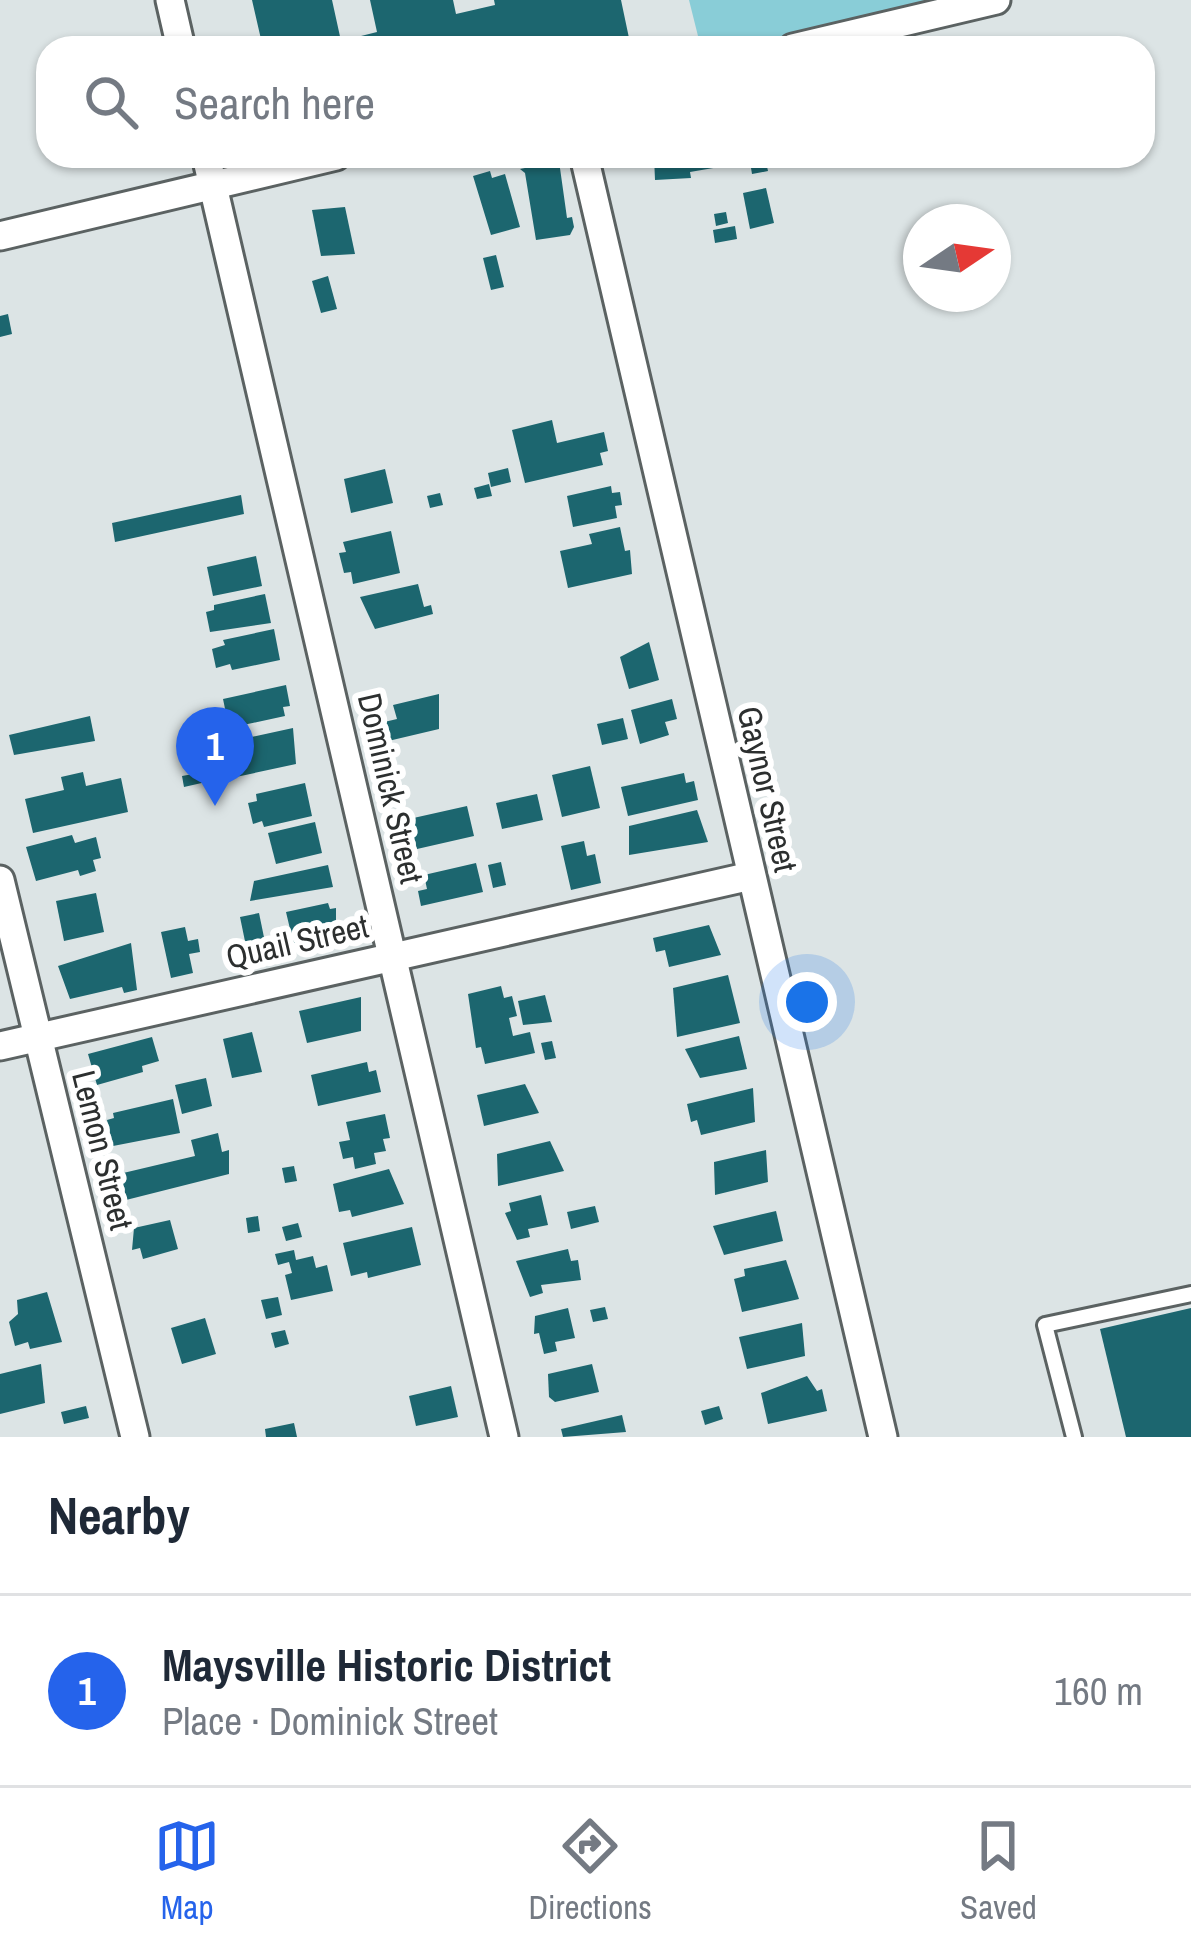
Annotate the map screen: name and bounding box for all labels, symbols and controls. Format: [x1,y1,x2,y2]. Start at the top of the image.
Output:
search box [36,36,1155,168]
icon: search [78,69,144,135]
text: Search here [174,72,375,133]
north arrow [903,204,1011,312]
street label: Dominick Street [348,689,434,887]
street label: Gaynor Street [728,702,808,876]
pin: 1 [176,707,254,806]
street label: Quail Street [222,903,372,979]
your location [777,972,837,1032]
street label: Lemon Street [62,1066,144,1234]
text: Nearby [48,1481,190,1550]
text: Maysville Historic District [162,1634,611,1695]
text: 1 [78,1665,96,1717]
text: 160 m [1054,1665,1143,1717]
text: Place · Dominick Street [162,1695,498,1747]
tab: Map [154,1813,220,1929]
tab: Directions [528,1813,652,1929]
tab: Saved [960,1813,1037,1929]

